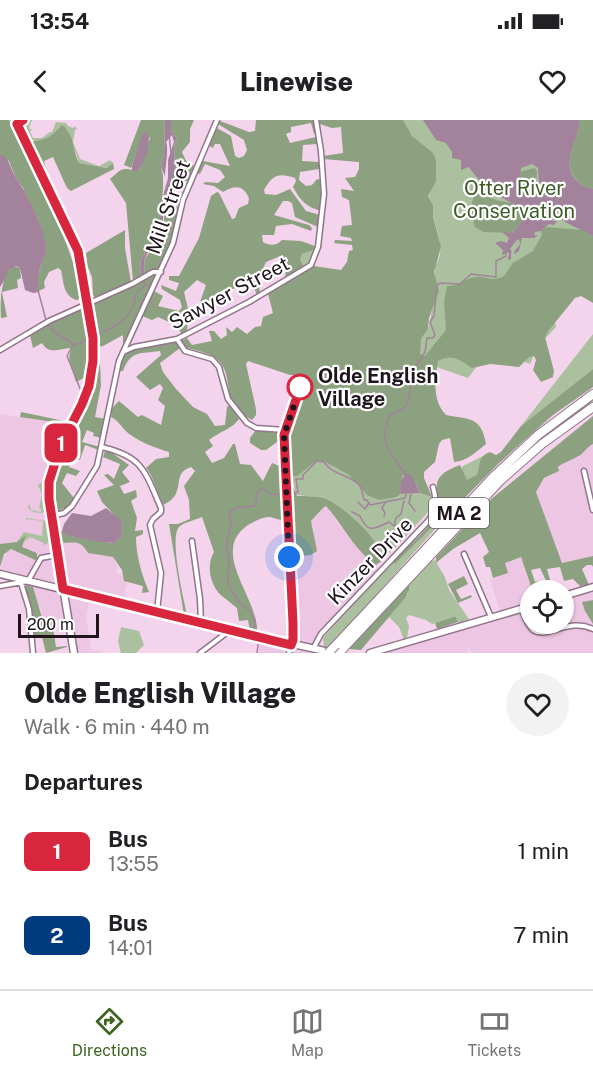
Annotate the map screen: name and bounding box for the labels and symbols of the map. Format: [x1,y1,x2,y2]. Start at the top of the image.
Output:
street label: Mill Street [141,157,195,257]
park label: Otter River Conservation [453,176,575,223]
street label: Sawyer Street [165,251,293,335]
place label: Olde English Village [318,364,438,411]
marker: Olde English Village [287,374,313,400]
line badge: 1 [42,424,80,462]
road number: MA 2 [429,498,489,528]
street label: Kinzer Drive [323,513,417,609]
your location [274,542,304,572]
scale bar [18,611,99,638]

